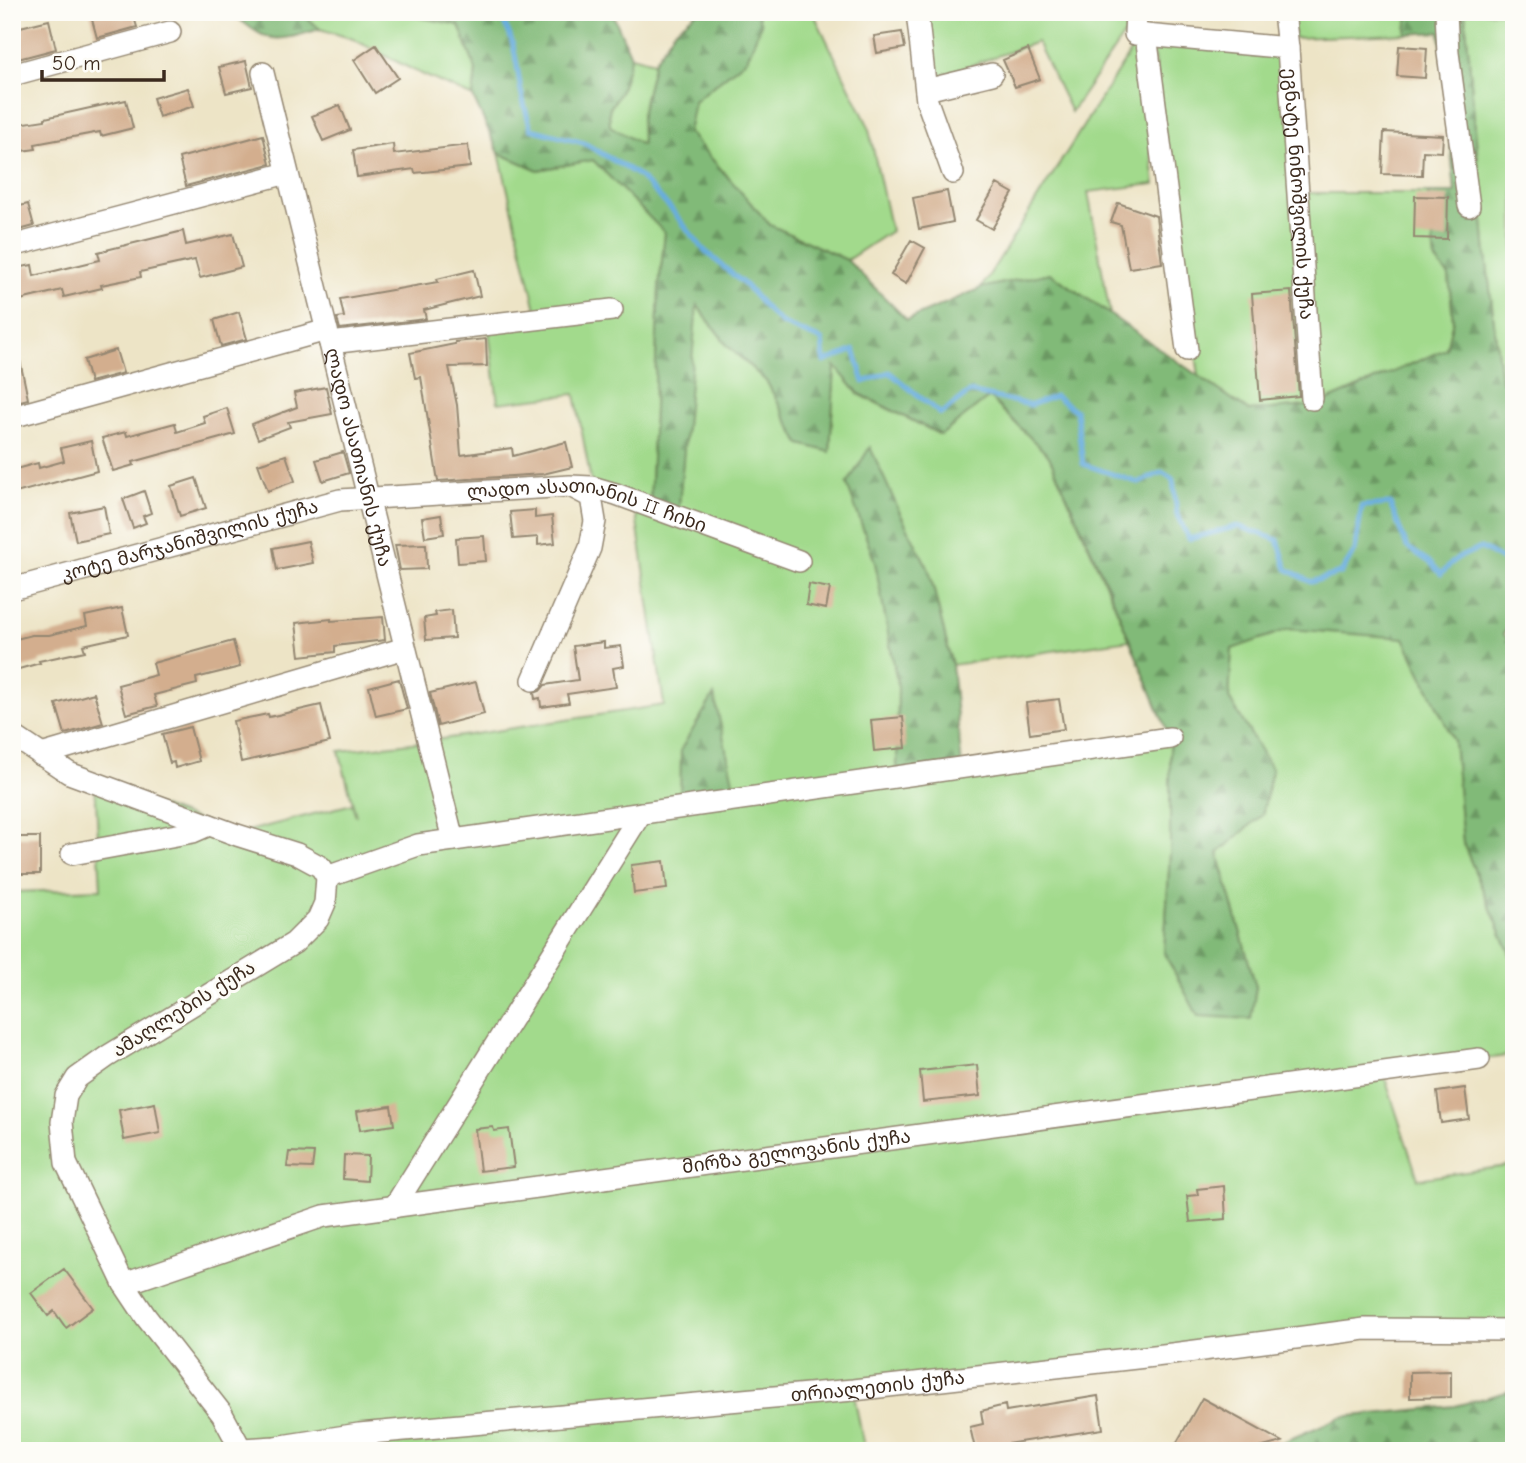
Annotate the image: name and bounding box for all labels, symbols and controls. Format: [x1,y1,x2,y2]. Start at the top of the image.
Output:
scale bar [42,38,164,82]
text: 50 m [52,51,101,75]
street label: ეგნატე ნინოშვილის ქუჩა [1278,67,1318,321]
street label: ლადო ასათიანის ქუჩა [320,346,396,569]
street label: ლადო ასათიანის II ჩიხი [466,475,710,537]
street label: კოტე მარჯანიშვილის ქუჩა [59,495,321,586]
street label: ამაღლების ქუჩა [109,956,260,1063]
street label: მირზა გელოვანის ქუჩა [681,1125,912,1178]
street label: თრიალეთის ქუჩა [790,1366,966,1407]

